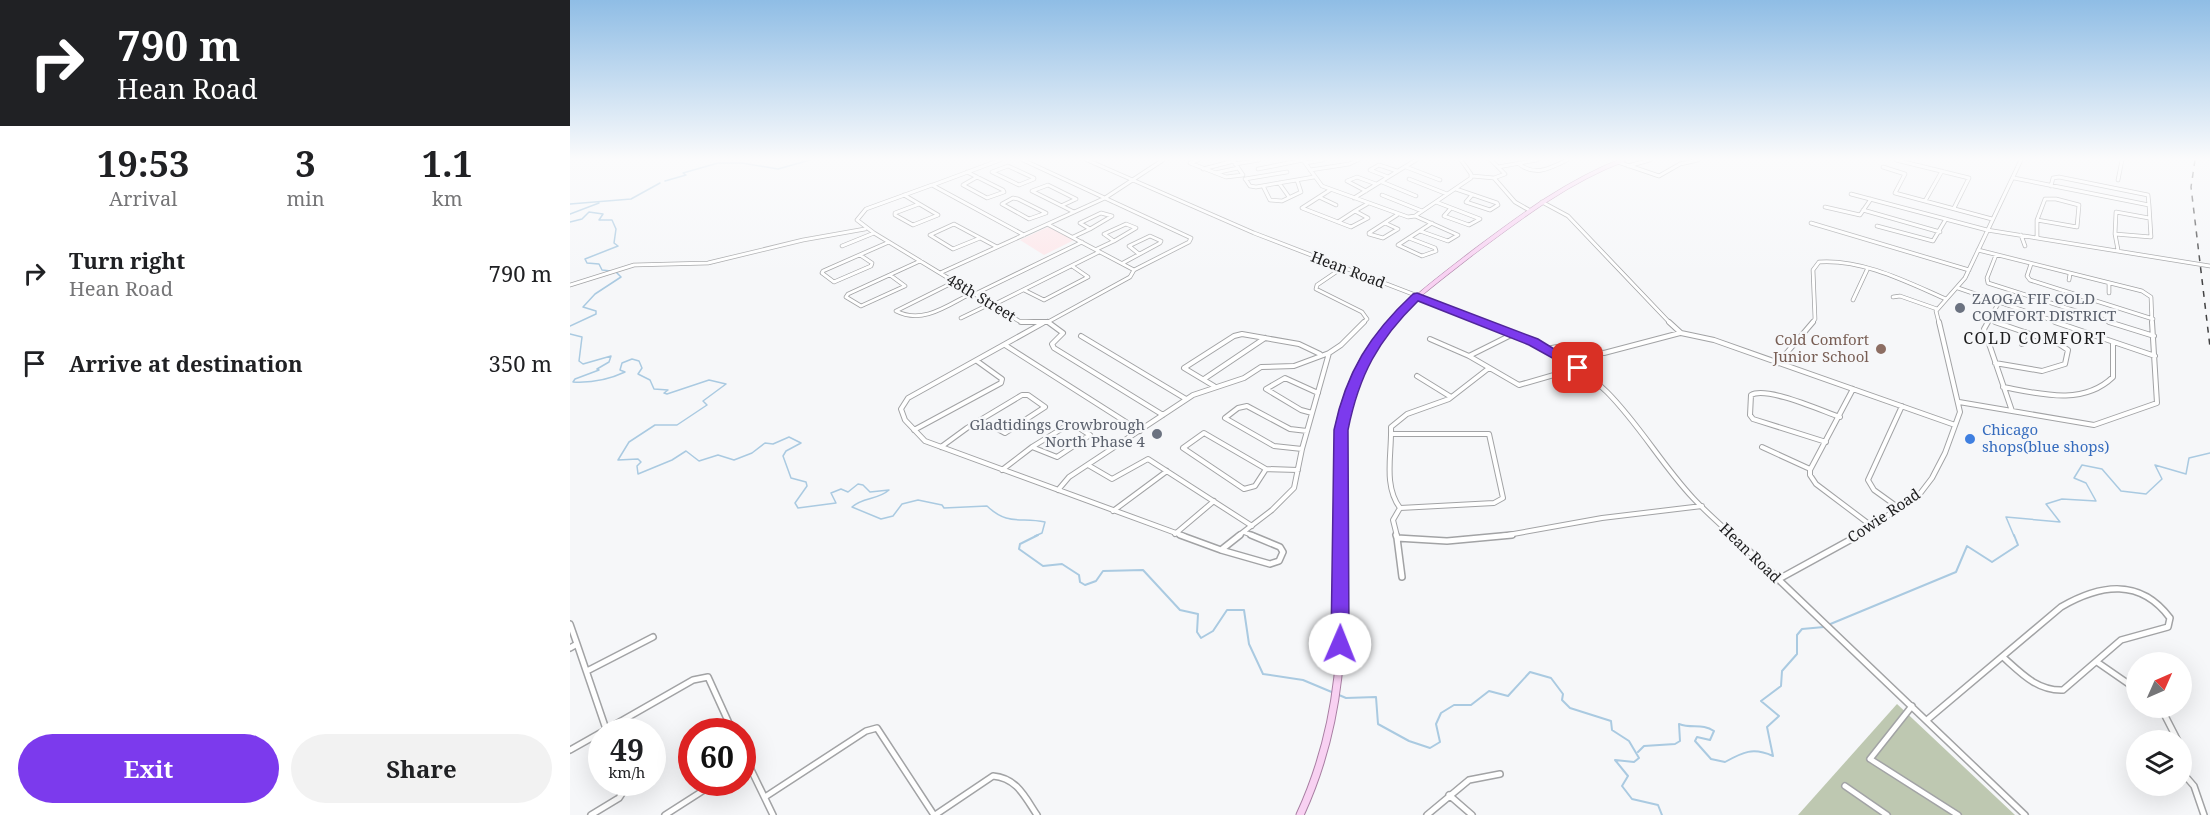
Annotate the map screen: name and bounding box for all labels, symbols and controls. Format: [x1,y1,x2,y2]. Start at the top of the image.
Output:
text: 790 m [117,16,241,73]
icon: right [18,24,96,102]
text: Hean Road [117,70,258,107]
text: 19:53 [97,139,189,188]
text: 3 [295,139,316,188]
text: 1.1 [422,139,473,188]
text: Arrival [109,185,177,212]
text: min [286,185,325,212]
text: km [432,185,463,212]
text: Turn right [69,245,185,275]
street label: Hean Road [1308,246,1388,292]
icon: right [18,257,51,290]
text: 790 m [489,258,552,288]
street label: 48th Street [943,269,1020,326]
text: Hean Road [69,275,173,302]
place label: ZAOGA FIF COLD COMFORT DISTRICT [1972,288,2116,325]
marker: ZAOGA FIF COLD COMFORT DISTRICT [1953,301,1967,315]
district label: COLD COMFORT [1963,327,2107,349]
place label: Cold Comfort Junior School [1772,329,1869,366]
pin [1552,342,1603,393]
marker: Cold Comfort Junior School [1874,342,1888,356]
icon: arrive [18,347,51,380]
text: Arrive at destination [69,348,303,378]
text: 350 m [489,348,552,378]
icon: arrive [1561,351,1594,384]
place label: Gladtidings Crowbrough North Phase 4 [970,414,1146,451]
place label: Chicago shops(blue shops) [1982,419,2110,456]
marker: Gladtidings Crowbrough North Phase 4 [1150,427,1164,441]
marker: Chicago shops(blue shops) [1963,432,1977,446]
street label: Cowie Road [1843,483,1924,547]
street label: Hean Road [1716,518,1786,587]
position arrow [1308,612,1372,676]
north arrow [2126,652,2192,718]
map controls [2126,652,2192,796]
speed limit sign: 60 [678,718,756,796]
text: 49 [610,729,644,770]
button: layers [2126,730,2192,796]
button: Exit [18,734,279,803]
button: Share [291,734,552,803]
text: km/h [609,762,645,782]

